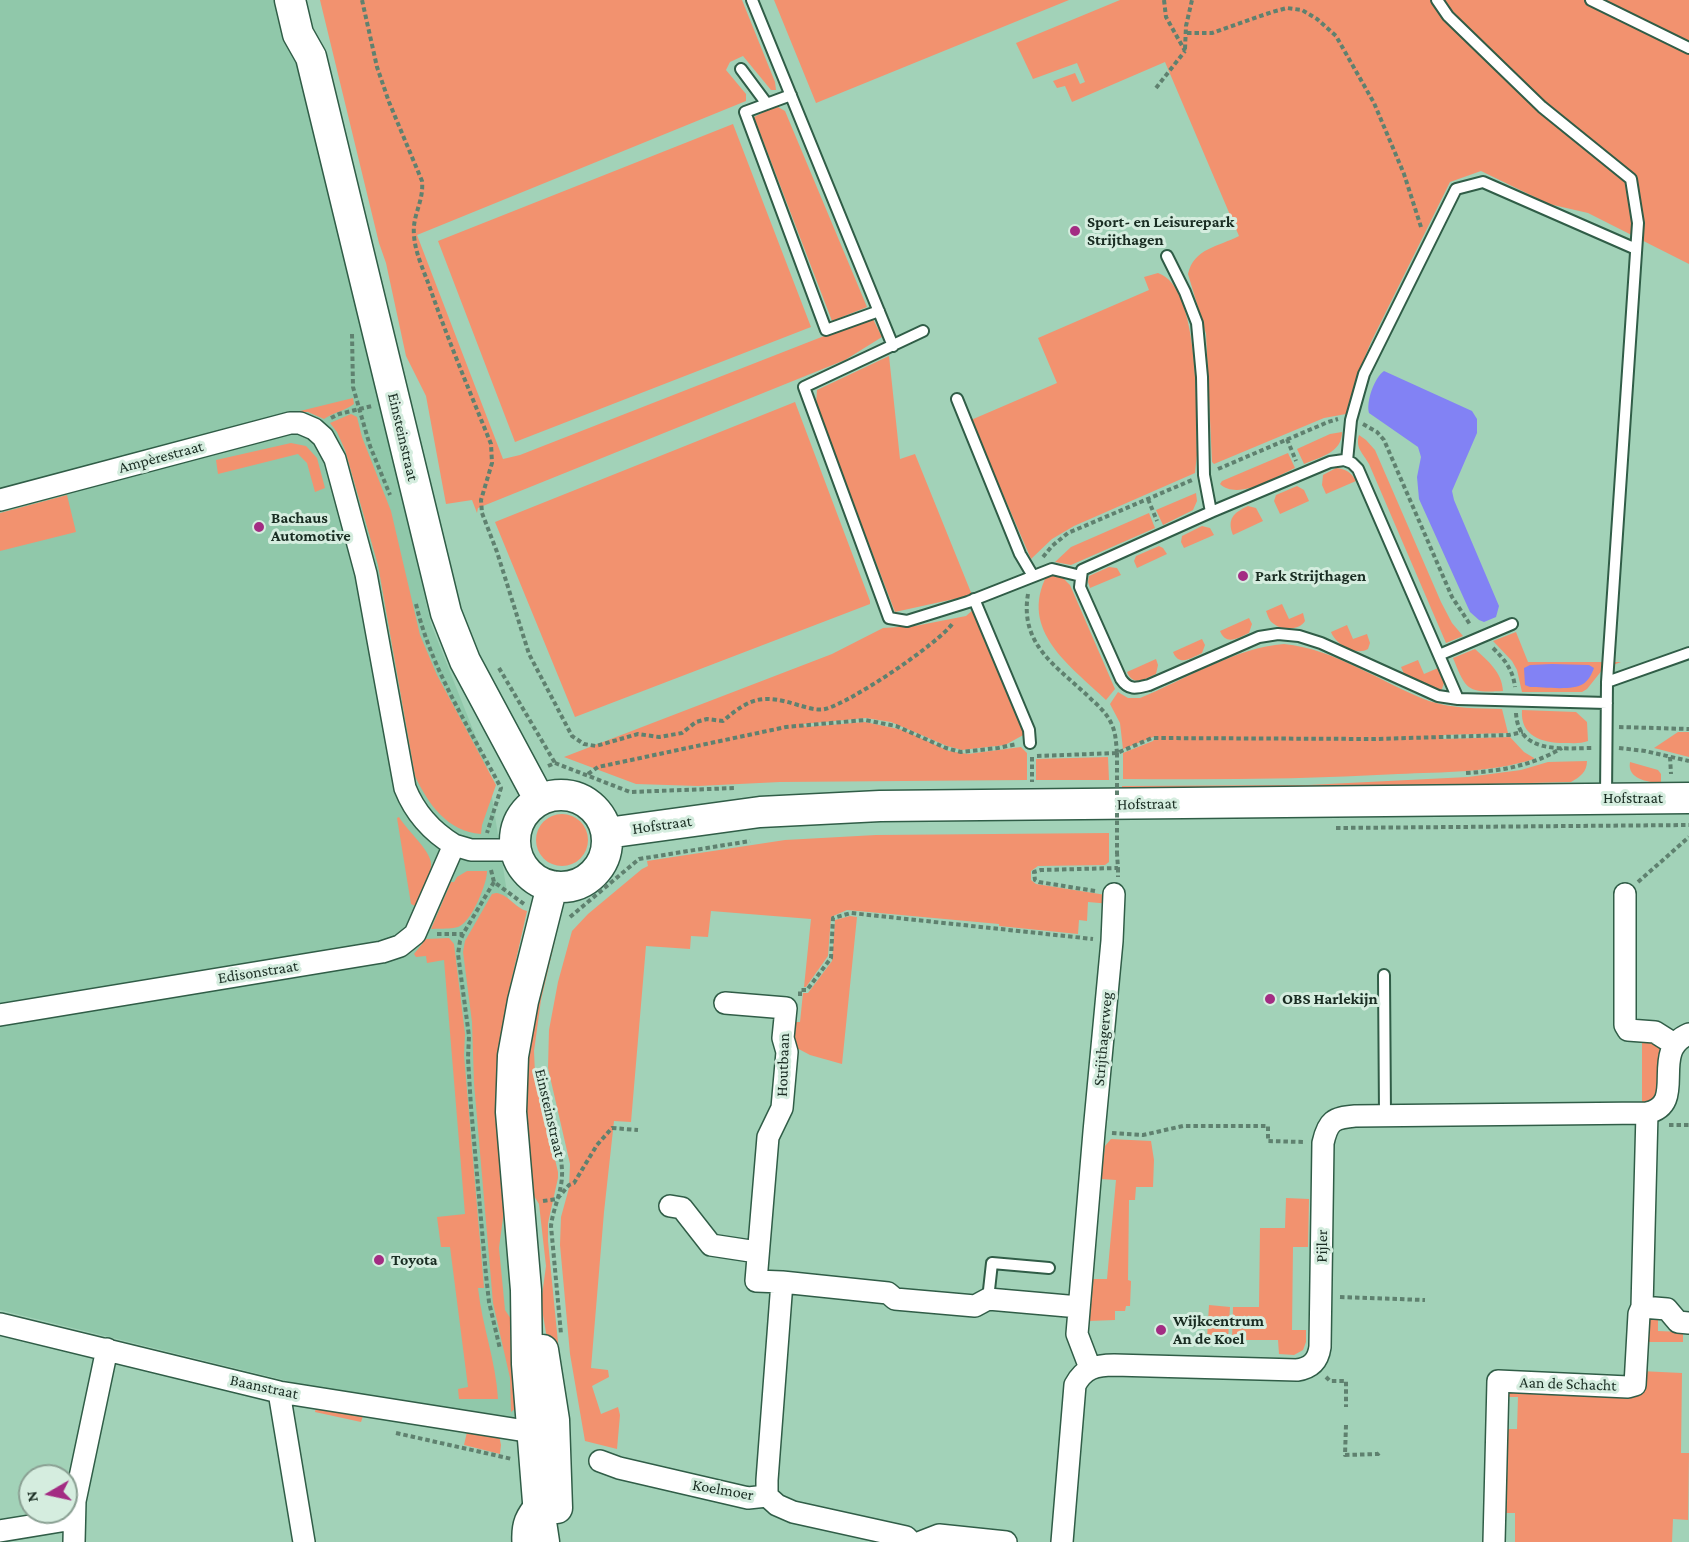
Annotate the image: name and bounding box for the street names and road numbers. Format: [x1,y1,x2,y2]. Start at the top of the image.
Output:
street label: Einsteinstraat [384,391,422,483]
street label: Ampèrestraat [117,436,205,478]
street label: Hofstraat [1603,788,1663,808]
street label: Hofstraat [1117,794,1177,814]
street label: Hofstraat [631,811,693,839]
street label: Edisonstraat [216,956,300,988]
street label: Strijthagerweg [1089,991,1117,1087]
street label: Houtbaan [772,1033,794,1097]
street label: Einsteinstraat [531,1067,569,1159]
street label: Pijler [1312,1229,1332,1263]
street label: Baanstraat [228,1370,300,1404]
street label: Aan de Schacht [1519,1373,1617,1395]
street label: Koelmoer [691,1475,755,1505]

